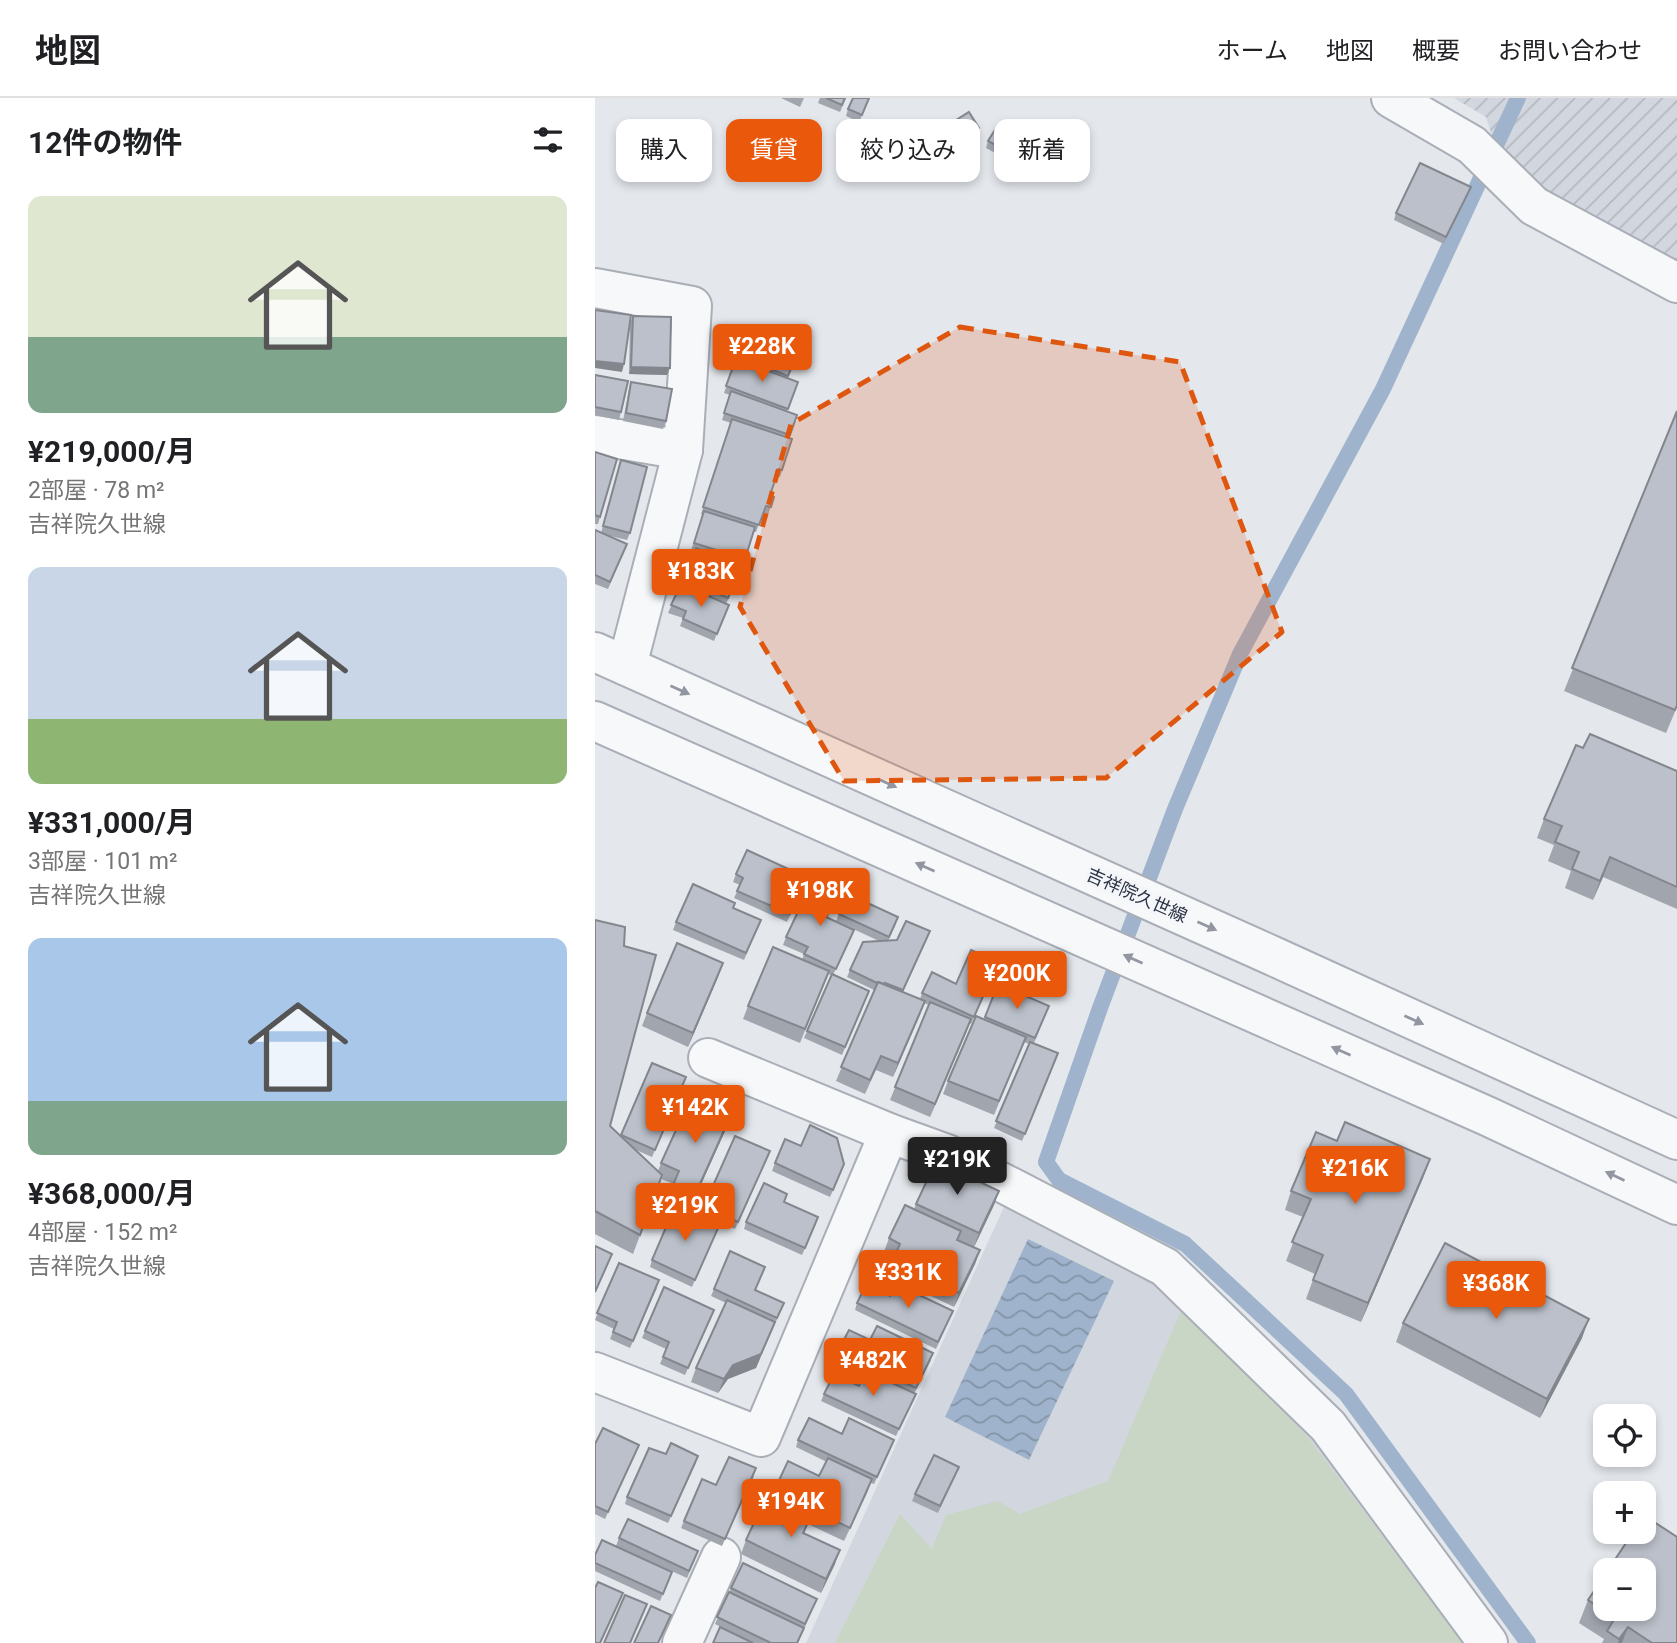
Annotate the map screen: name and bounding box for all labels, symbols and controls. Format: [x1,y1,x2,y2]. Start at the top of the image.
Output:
text: 地図 [35,31,101,70]
text: ホーム [1217,37,1288,65]
text: 地図 [1326,37,1374,65]
text: 概要 [1412,37,1460,65]
text: お問い合わせ [1498,37,1642,65]
chip: 購入 [616,119,712,182]
chip: 賃貸 [726,119,822,182]
chip: 絞り込み [836,119,980,182]
chip: 新着 [994,119,1090,182]
icon: filters [529,121,567,159]
text: 12件の物件 [28,125,182,160]
icon: home [235,242,361,368]
pin: ¥228K [713,324,811,384]
text: ¥228K [729,333,795,360]
text: ¥219,000/月 [28,434,196,469]
text: 2部屋 · 78 m² [28,477,165,504]
text: 吉祥院久世線 [28,511,166,538]
pin: ¥183K [652,550,750,609]
text: ¥183K [668,558,734,585]
icon: home [235,613,361,739]
one-way arrow [670,684,690,696]
one-way arrow [877,778,898,789]
text: ¥331,000/月 [28,805,196,840]
text: 3部屋 · 101 m² [28,848,177,875]
one-way arrow [915,861,936,872]
street label: 吉祥院久世線 [1083,863,1191,927]
pin: ¥198K [771,868,869,928]
text: ¥198K [787,877,853,904]
text: 吉祥院久世線 [28,882,166,909]
one-way arrow [1197,920,1217,932]
pin: ¥200K [968,951,1066,1011]
one-way arrow [1123,953,1144,964]
text: ¥200K [984,960,1050,987]
icon: home [235,984,361,1110]
one-way arrow [1404,1014,1424,1026]
one-way arrow [1331,1045,1352,1056]
pin: ¥142K [646,1086,744,1145]
text: ¥142K [662,1094,728,1121]
pin: ¥219K [908,1138,1006,1197]
text: ¥219K [924,1146,990,1173]
pin: ¥216K [1306,1146,1404,1206]
text: ¥216K [1322,1155,1388,1182]
one-way arrow [1605,1171,1625,1182]
text: ¥368,000/月 [28,1176,196,1211]
pin: ¥219K [636,1184,734,1243]
text: ¥219K [652,1192,718,1219]
text: 4部屋 · 152 m² [28,1219,177,1246]
pin: ¥331K [859,1250,957,1310]
text: 吉祥院久世線 [28,1253,166,1280]
text: ¥331K [875,1259,941,1286]
pin: ¥368K [1447,1262,1545,1321]
text: ¥368K [1463,1270,1529,1297]
pin: ¥482K [824,1338,922,1398]
text: ¥482K [840,1347,906,1374]
map controls [1593,1404,1656,1621]
button: locate [1593,1404,1656,1467]
pin: ¥194K [742,1480,840,1539]
button: + [1593,1481,1656,1544]
text: ¥194K [758,1488,824,1515]
button: − [1593,1558,1656,1621]

